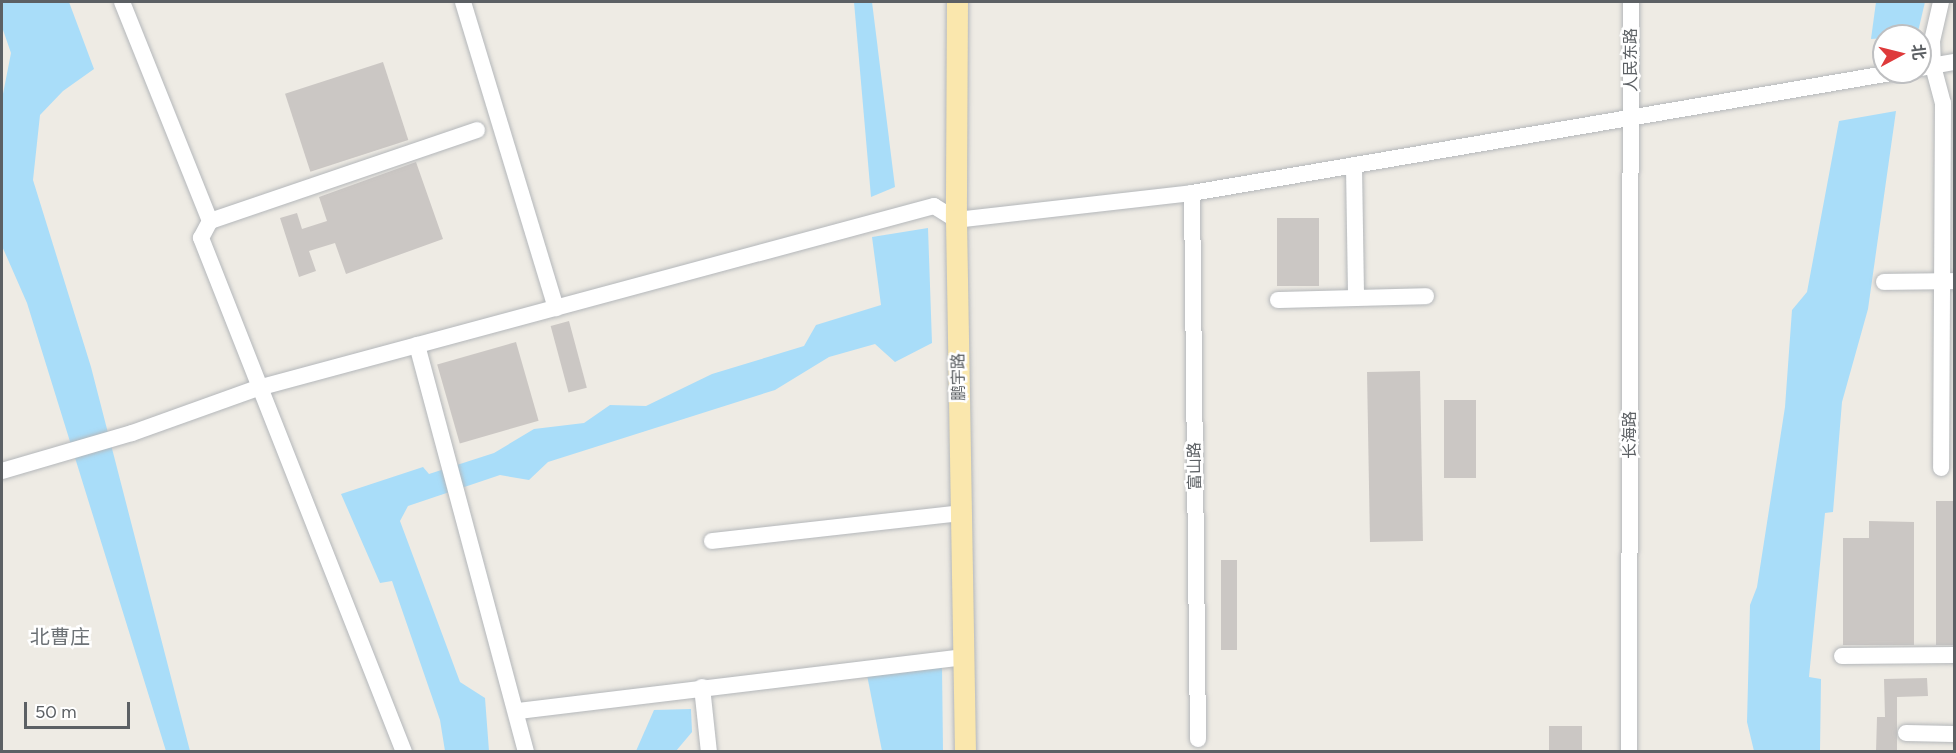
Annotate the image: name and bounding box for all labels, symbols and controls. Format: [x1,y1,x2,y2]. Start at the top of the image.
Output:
north arrow [1872,24,1932,84]
street label: 人民东路 [1621,28,1641,92]
text: 北 [1908,43,1929,61]
street label: 鹏宇路 [949,353,969,401]
street label: 长海路 [1620,411,1640,459]
street label: 富山路 [1185,442,1205,490]
district label: 北曹庄 [30,625,90,649]
scale bar [27,690,134,728]
text: 50 m [35,701,77,723]

